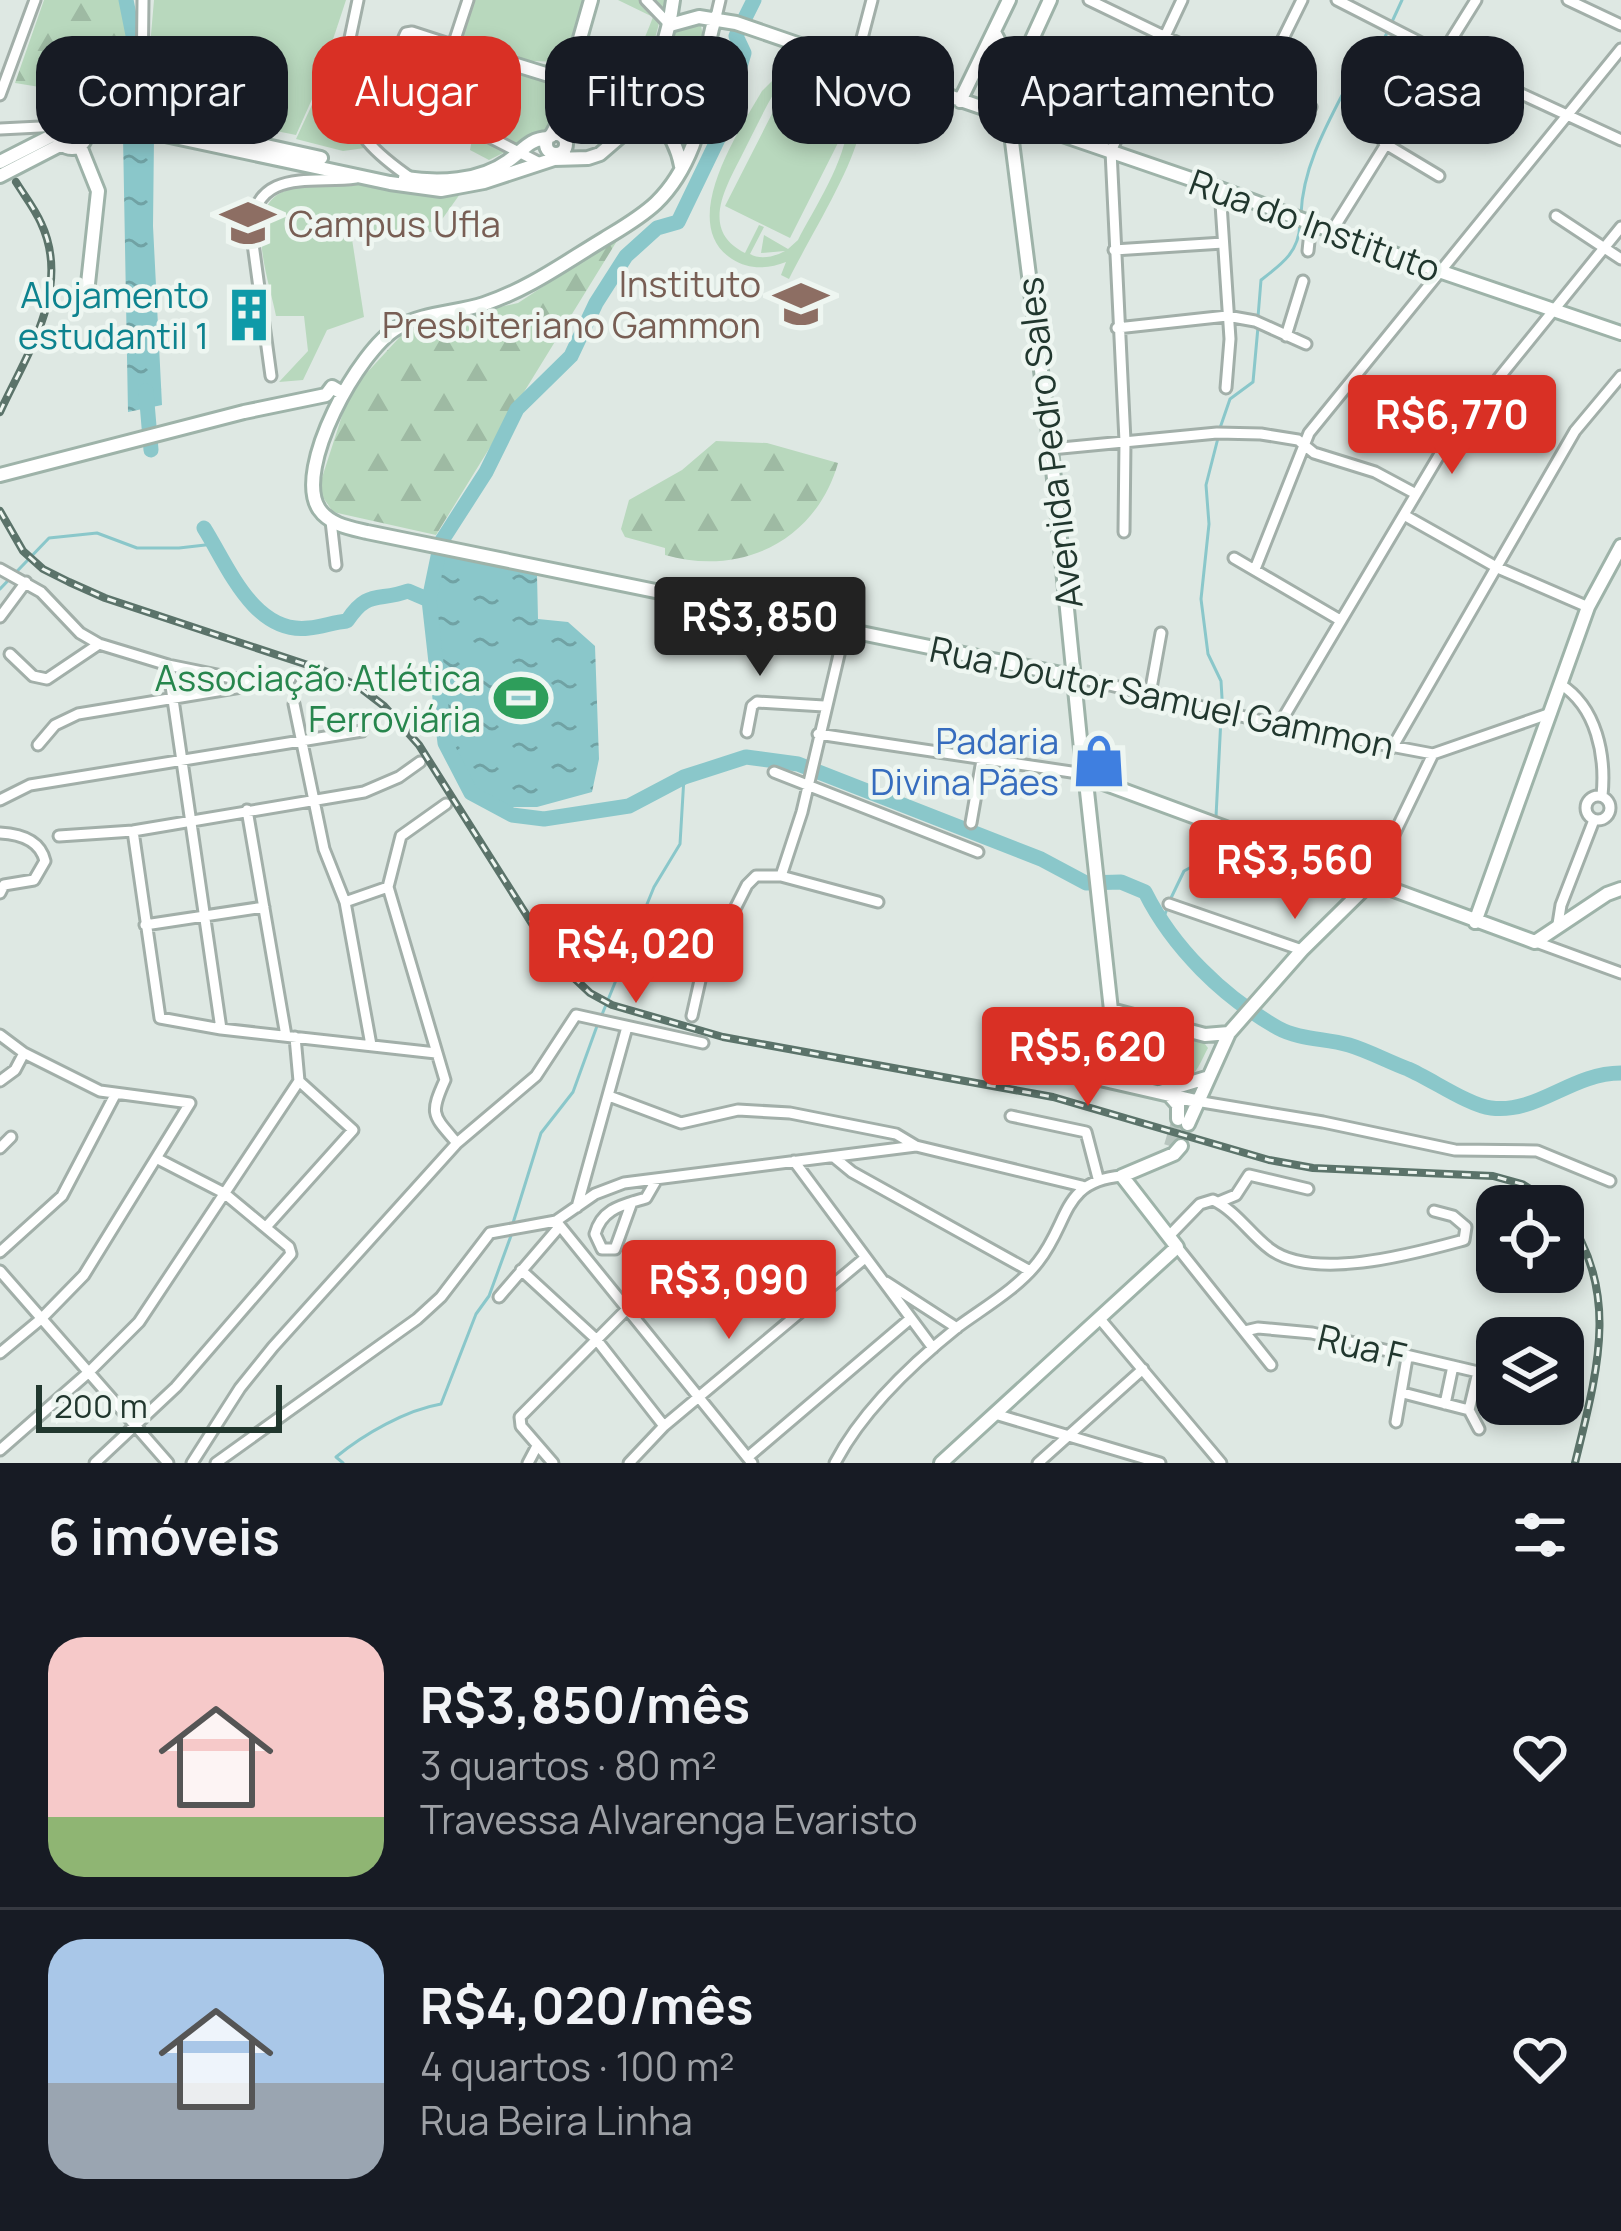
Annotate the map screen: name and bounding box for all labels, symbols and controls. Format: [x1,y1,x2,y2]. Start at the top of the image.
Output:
chip: Comprar [36,36,288,144]
chip: Alugar [312,36,521,144]
chip: Filtros [545,36,748,144]
chip: Novo [772,36,954,144]
chip: Apartamento [978,36,1317,144]
chip: Casa [1341,36,1524,144]
street label: Rua do Instituto [1183,157,1447,293]
school or university icon: Campus Ufla [219,194,277,252]
place label: Campus Ufla [288,199,501,248]
place label: Instituto Presbiteriano Gammon [382,259,761,349]
place label: Alojamento estudantil 1 [18,270,209,360]
school or university icon: Instituto Presbiteriano Gammon [772,275,830,333]
street label: Avenida Pedro Sales [1004,275,1094,611]
building icon: Alojamento estudantil 1 [220,286,278,344]
pin: R$6,770 [1341,375,1563,477]
text: R$6,770 [1375,387,1529,441]
pin: R$3,850 [649,577,871,679]
text: R$3,850 [681,589,839,643]
street label: Rua Doutor Samuel Gammon [926,624,1398,770]
place label: Associação Atlética Ferroviária [154,653,481,743]
sports icon: Associação Atlética Ferroviária [492,669,550,727]
place label: Padaria Divina Pães [870,716,1059,806]
shop icon: Padaria Divina Pães [1070,732,1128,790]
pin: R$3,560 [1184,820,1406,922]
text: R$3,560 [1216,832,1374,886]
pin: R$4,020 [525,904,747,1006]
text: R$4,020 [556,916,716,970]
pin: R$5,620 [977,1007,1199,1109]
text: R$5,620 [1009,1019,1167,1073]
map controls [1476,1185,1584,1425]
button: locate [1476,1185,1584,1293]
pin: R$3,090 [618,1240,840,1342]
text: R$3,090 [649,1252,809,1306]
street label: Rua F [1313,1312,1411,1380]
button: layers [1476,1317,1584,1425]
scale bar [36,1379,282,1432]
text: 200 m [54,1383,148,1428]
text: 6 imóveis [48,1501,280,1570]
icon: filters [1507,1502,1573,1568]
text: R$3,850/mês [420,1669,750,1738]
icon: home [144,1685,288,1829]
icon: heart [1507,1724,1573,1790]
text: 3 quartos · 80 m² [420,1738,717,1792]
text: Travessa Alvarenga Evaristo [420,1792,918,1846]
text: R$4,020/mês [420,1970,753,2039]
icon: home [144,1987,288,2131]
icon: heart [1507,2026,1573,2092]
text: 4 quartos · 100 m² [420,2039,735,2093]
text: Rua Beira Linha [420,2093,693,2147]

